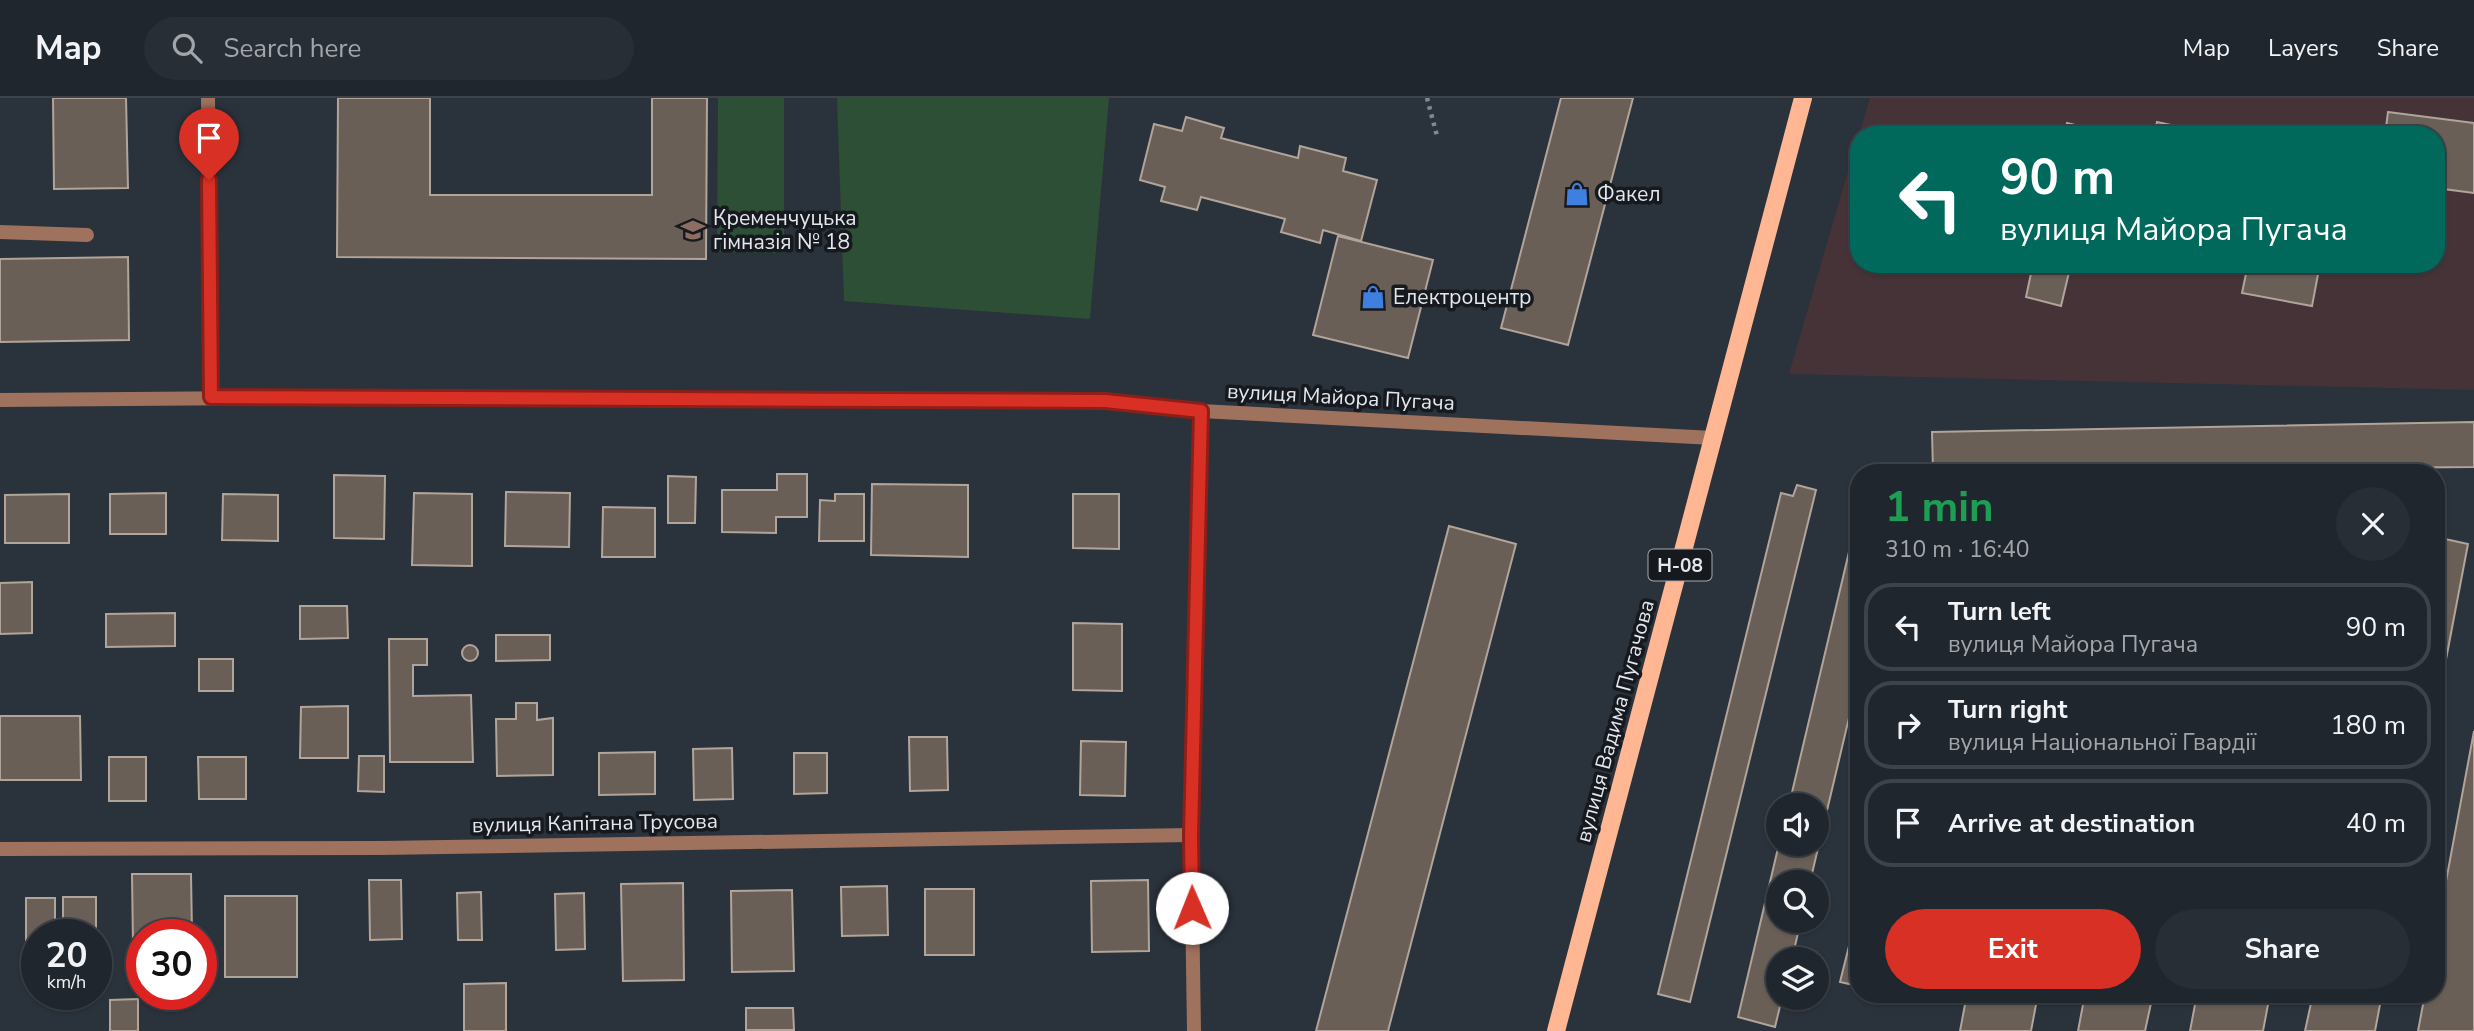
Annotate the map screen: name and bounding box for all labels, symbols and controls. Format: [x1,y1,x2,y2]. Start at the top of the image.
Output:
search box [144,17,634,80]
text: Map [35,26,102,71]
icon: search [168,29,206,67]
text: Search here [224,31,361,66]
text: Map [2183,32,2230,64]
text: Layers [2268,32,2339,64]
text: Share [2377,32,2439,64]
pin [179,108,239,180]
icon: arrive [190,119,228,157]
text: 90 m [2000,144,2115,211]
icon: left [1885,154,1976,245]
shop icon: Факел [1563,180,1591,208]
place label: Факел [1597,180,1661,208]
place label: Кременчуцька гімназія № 18 [713,204,857,256]
text: вулиця Майора Пугача [2000,208,2348,251]
school or university icon: Кременчуцька гімназія № 18 [679,216,707,244]
shop icon: Електроцентр [1359,283,1387,311]
place label: Електроцентр [1393,283,1531,311]
street label: вулиця Майора Пугача [1226,377,1456,417]
text: 1 min [1885,479,1994,536]
button: close [2336,487,2410,561]
text: 310 m · 16:40 [1885,534,2030,565]
road number: Н-08 [1648,550,1712,580]
text: Turn left [1948,594,2051,629]
street label: вулиця Вадима Пугачова [1569,597,1661,845]
icon: left [1889,608,1927,646]
text: 90 m [2346,610,2406,645]
text: вулиця Майора Пугача [1948,629,2198,660]
text: Turn right [1948,692,2067,727]
icon: right [1889,706,1927,744]
text: 180 m [2330,708,2406,743]
text: вулиця Національної Гвардії [1948,727,2256,758]
map controls [1766,793,1829,1010]
button: sound [1766,793,1829,856]
icon: arrive [1889,804,1927,842]
text: Arrive at destination [1948,806,2195,841]
text: 40 m [2346,806,2406,841]
street label: вулиця Капітана Трусова [472,807,718,839]
button: search [1766,870,1829,933]
position arrow [1155,871,1229,945]
button: Exit [1885,909,2141,989]
button: Share [2155,909,2410,989]
speed limit sign: 30 [126,919,217,1010]
text: 20 [45,932,88,979]
button: layers [1766,947,1829,1010]
text: km/h [47,970,86,994]

